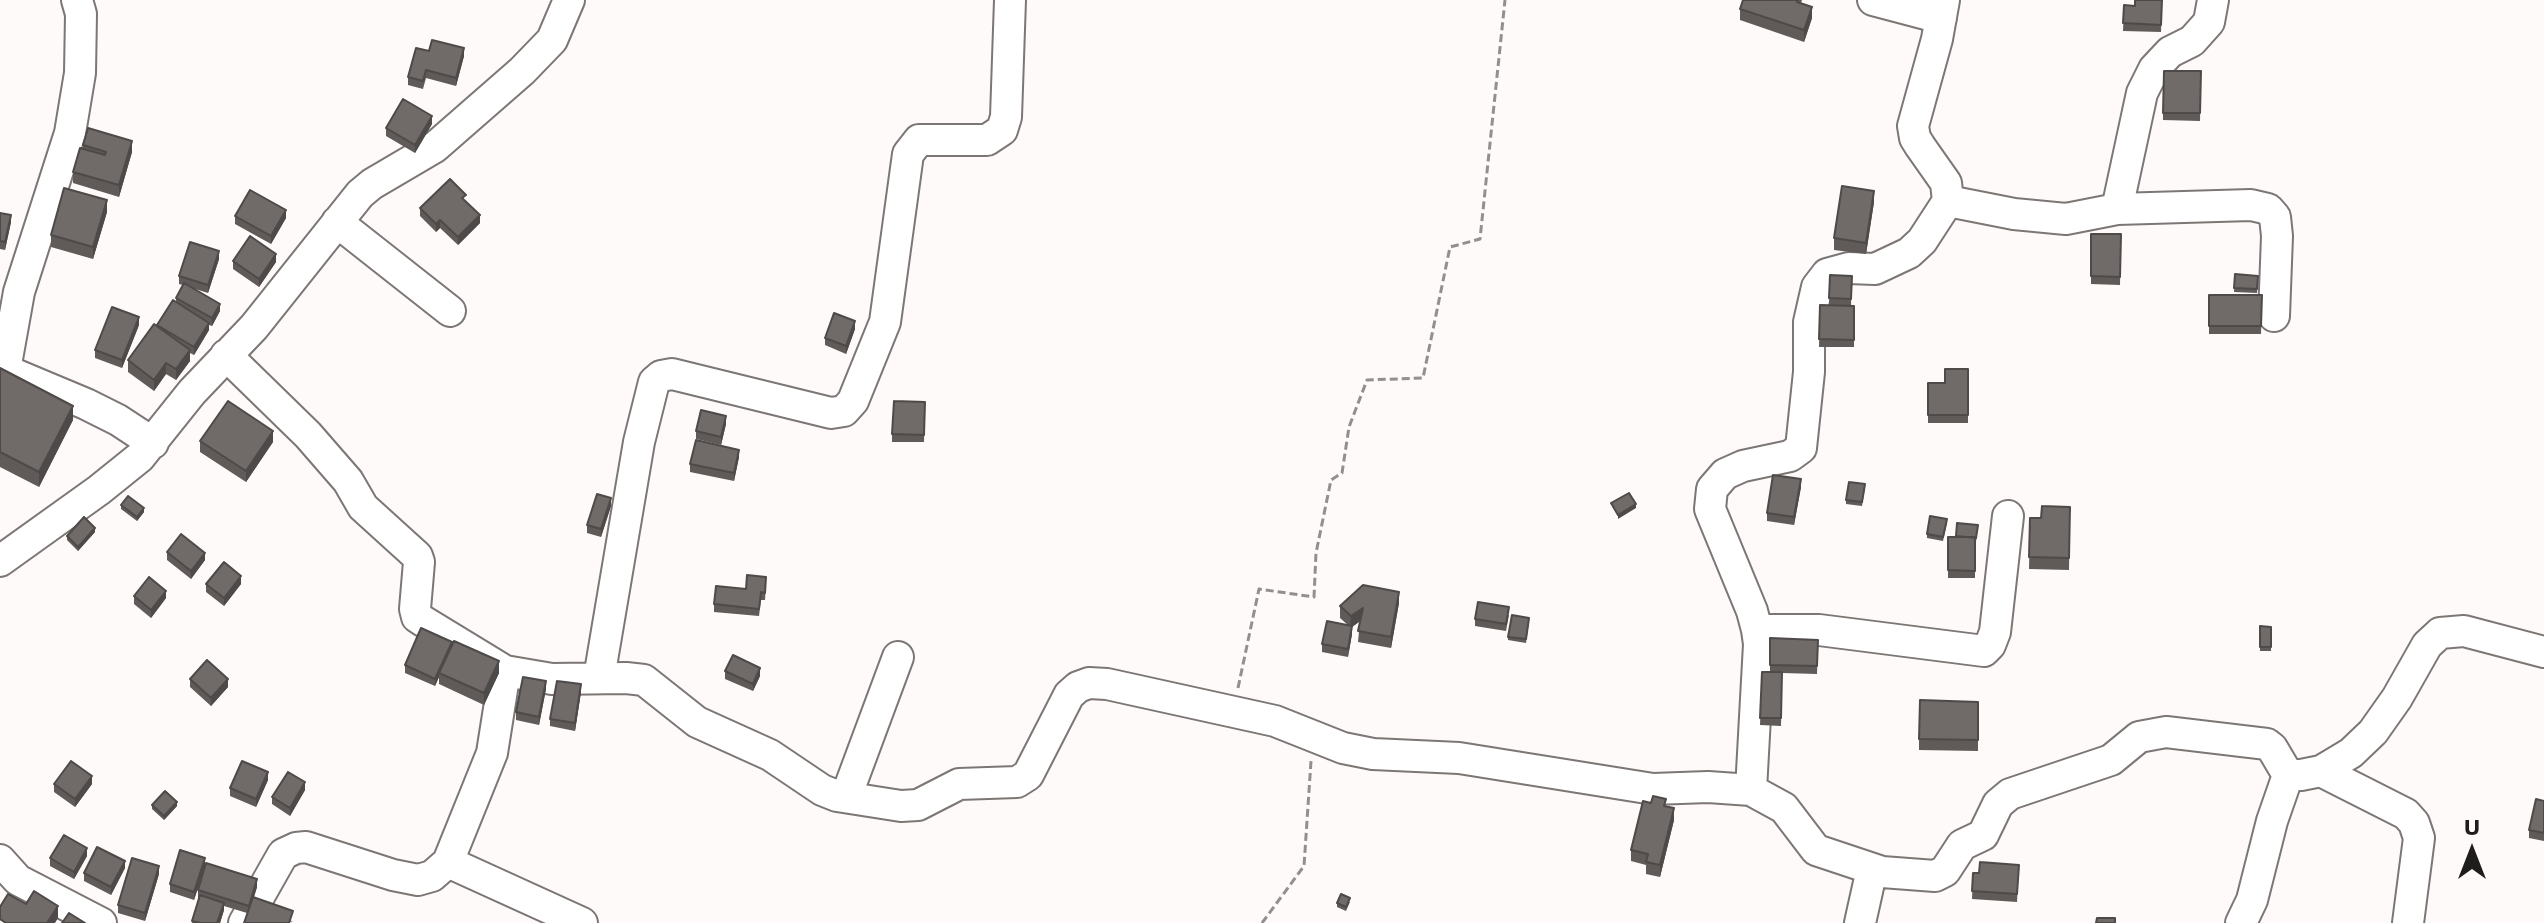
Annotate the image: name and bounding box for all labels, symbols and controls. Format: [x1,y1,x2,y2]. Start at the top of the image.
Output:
north arrow [2432,811,2512,891]
text: U [2464,813,2480,840]

